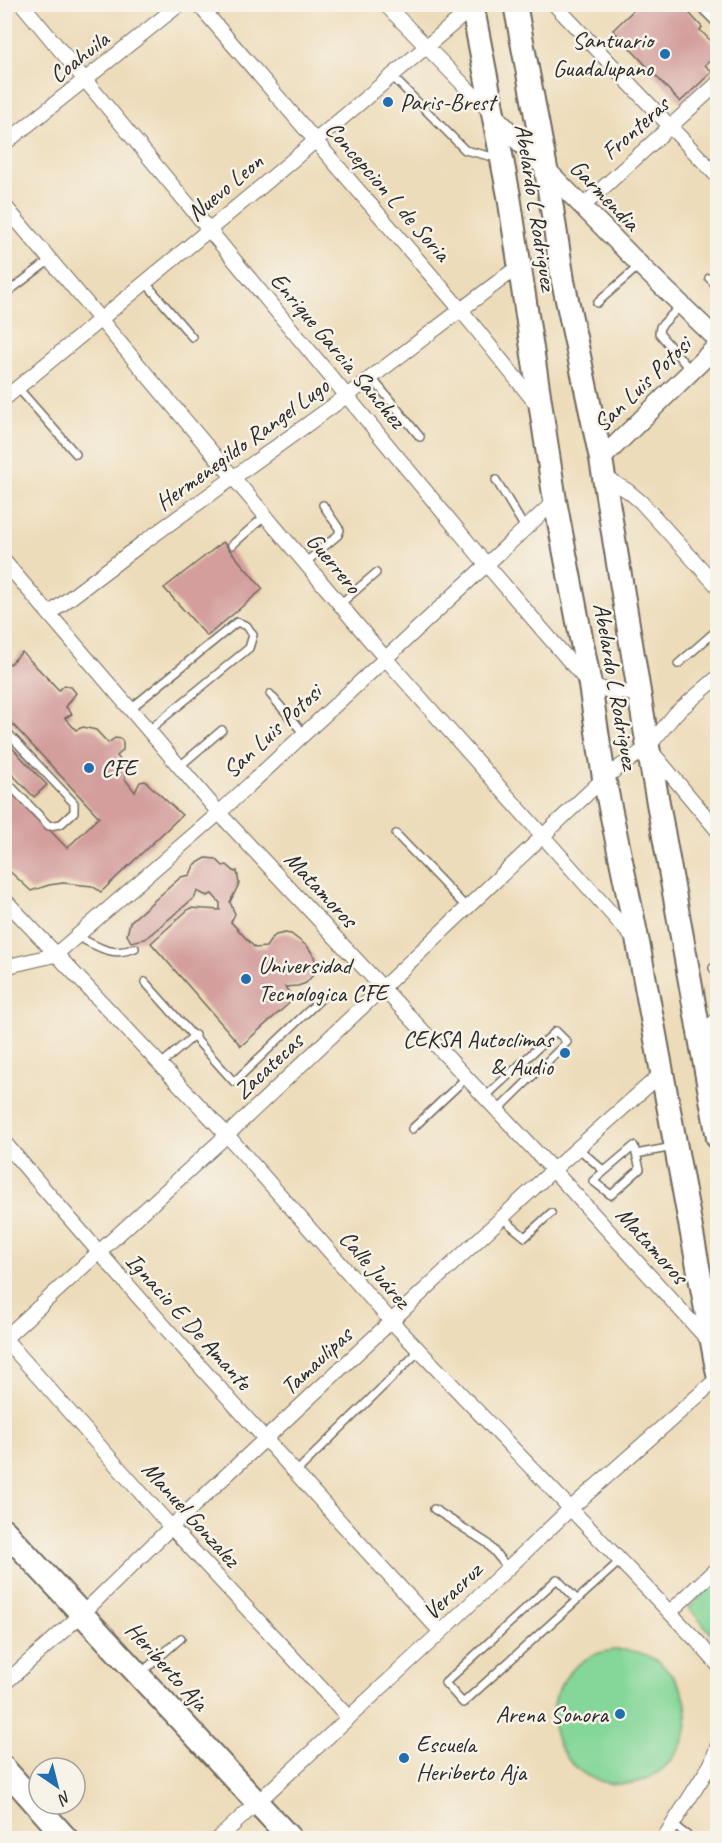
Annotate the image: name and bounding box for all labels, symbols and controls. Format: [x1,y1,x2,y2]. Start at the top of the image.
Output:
street label: Coahuila [43,24,116,90]
place label: Santuario Guadalupano [553,25,656,83]
marker: Santuario Guadalupano [658,47,672,61]
place label: Paris-Brest [400,87,498,117]
street label: Fronteras [595,89,676,166]
marker: Paris-Brest [381,95,395,109]
street label: Concepcion L de Soria [319,115,458,268]
street label: Abelardo L Rodriguez [508,122,564,295]
street label: Nuevo Leon [181,146,269,228]
street label: Garmendia [563,153,648,238]
street label: Enrique Garcia Sanchez [264,266,413,435]
street label: San Luis Potosi [587,328,700,438]
street label: Hermenegildo Rangel Lugo [149,370,336,517]
street label: Guerrero [300,526,369,601]
street label: Abelardo L Rodriguez [587,601,646,774]
street label: San Luis Potosi [216,675,330,784]
place label: CFE [101,753,140,783]
marker: CFE [82,761,96,775]
street label: Matamoros [278,844,366,936]
place label: Universidad Tecnologica CFE [258,950,391,1008]
marker: Universidad Tecnologica CFE [239,972,253,986]
street label: Zacatecas [227,1024,311,1106]
place label: CEKSA Autoclimas & Audio [403,1024,555,1082]
marker: CEKSA Autoclimas & Audio [558,1046,572,1060]
street label: Matamoros [609,1200,696,1292]
street label: Calle Juárez [333,1224,419,1316]
street label: Ignacio E De Amante [119,1246,260,1398]
street label: Tamaulipas [274,1319,360,1402]
street label: Manuel Gonzalez [135,1455,247,1574]
street label: Veracruz [416,1554,490,1626]
street label: Heriberto Aja [119,1615,216,1718]
place label: Arena Sonora [496,1699,609,1729]
marker: Arena Sonora [613,1707,627,1721]
place label: Escuela Heriberto Aja [416,1729,527,1787]
marker: Escuela Heriberto Aja [397,1751,411,1765]
north arrow [27,1756,87,1816]
text: N [53,1786,75,1810]

